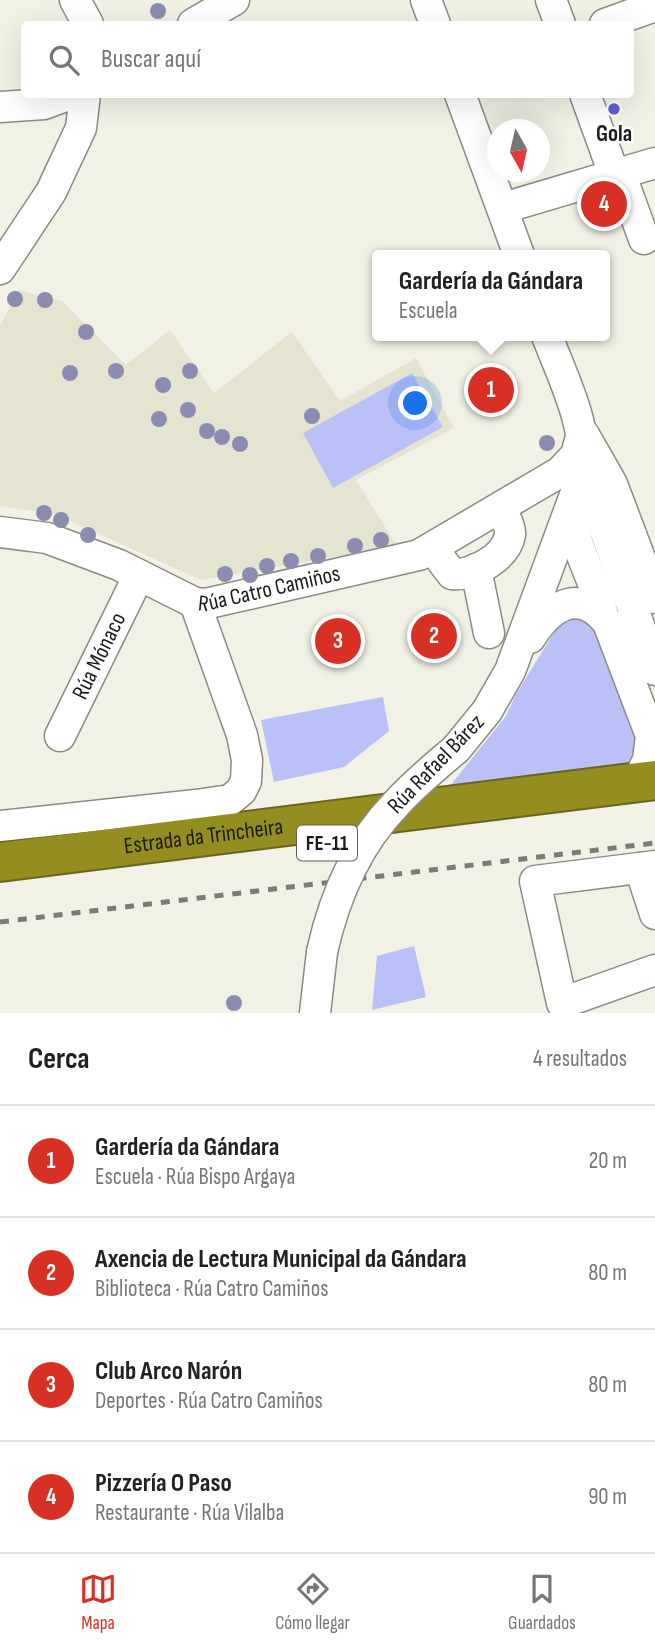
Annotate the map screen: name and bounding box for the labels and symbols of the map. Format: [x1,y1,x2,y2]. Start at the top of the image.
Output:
marker: Gola [606,101,622,117]
north arrow [487,119,550,182]
place label: Gola [596,120,632,148]
pin: 4 [581,178,627,230]
pin: 1 [468,364,514,416]
your location [398,386,432,420]
street label: Rúa Catro Camiños [197,559,343,618]
street label: Rúa Mónaco [66,608,132,704]
pin: 2 [411,610,457,662]
pin: 3 [315,615,361,667]
street label: Rúa Rafael Bárez [382,709,490,819]
street label: Estrada da Trincheira [122,813,285,860]
road number: FE-11 [297,826,357,860]

